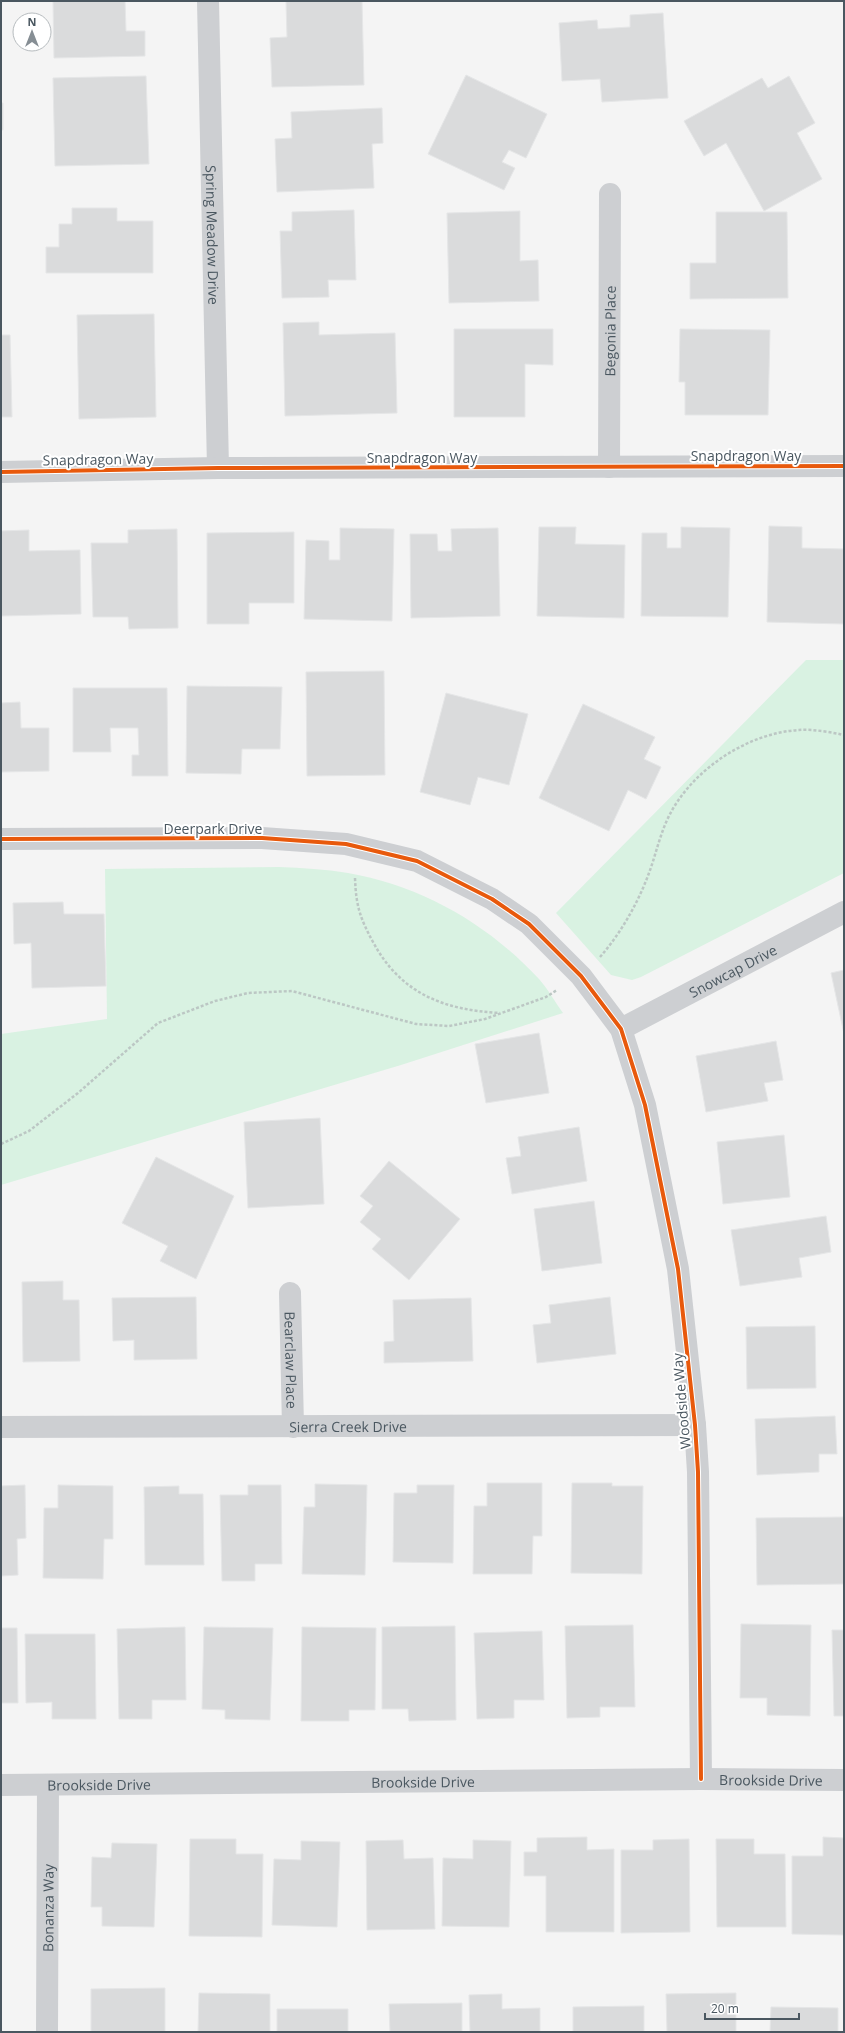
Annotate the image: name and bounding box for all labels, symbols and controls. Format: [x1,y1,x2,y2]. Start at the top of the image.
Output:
north arrow [12,12,52,52]
text: N [28,14,36,29]
street label: Spring Meadow Drive [202,165,224,305]
street label: Begonia Place [600,285,619,376]
street label: Snapdragon Way [691,446,802,465]
street label: Snapdragon Way [367,448,478,467]
street label: Snapdragon Way [43,449,154,469]
street label: Deerpark Drive [164,819,263,838]
street label: Snowcap Drive [685,940,780,1001]
street label: Bearclaw Place [281,1311,302,1409]
street label: Woodside Way [667,1351,695,1450]
street label: Sierra Creek Drive [289,1416,407,1436]
street label: Brookside Drive [719,1770,823,1789]
street label: Brookside Drive [371,1771,475,1791]
street label: Brookside Drive [47,1774,151,1794]
street label: Bonanza Way [38,1863,57,1952]
scale bar [705,1995,799,2021]
text: 20 m [711,2000,739,2017]

